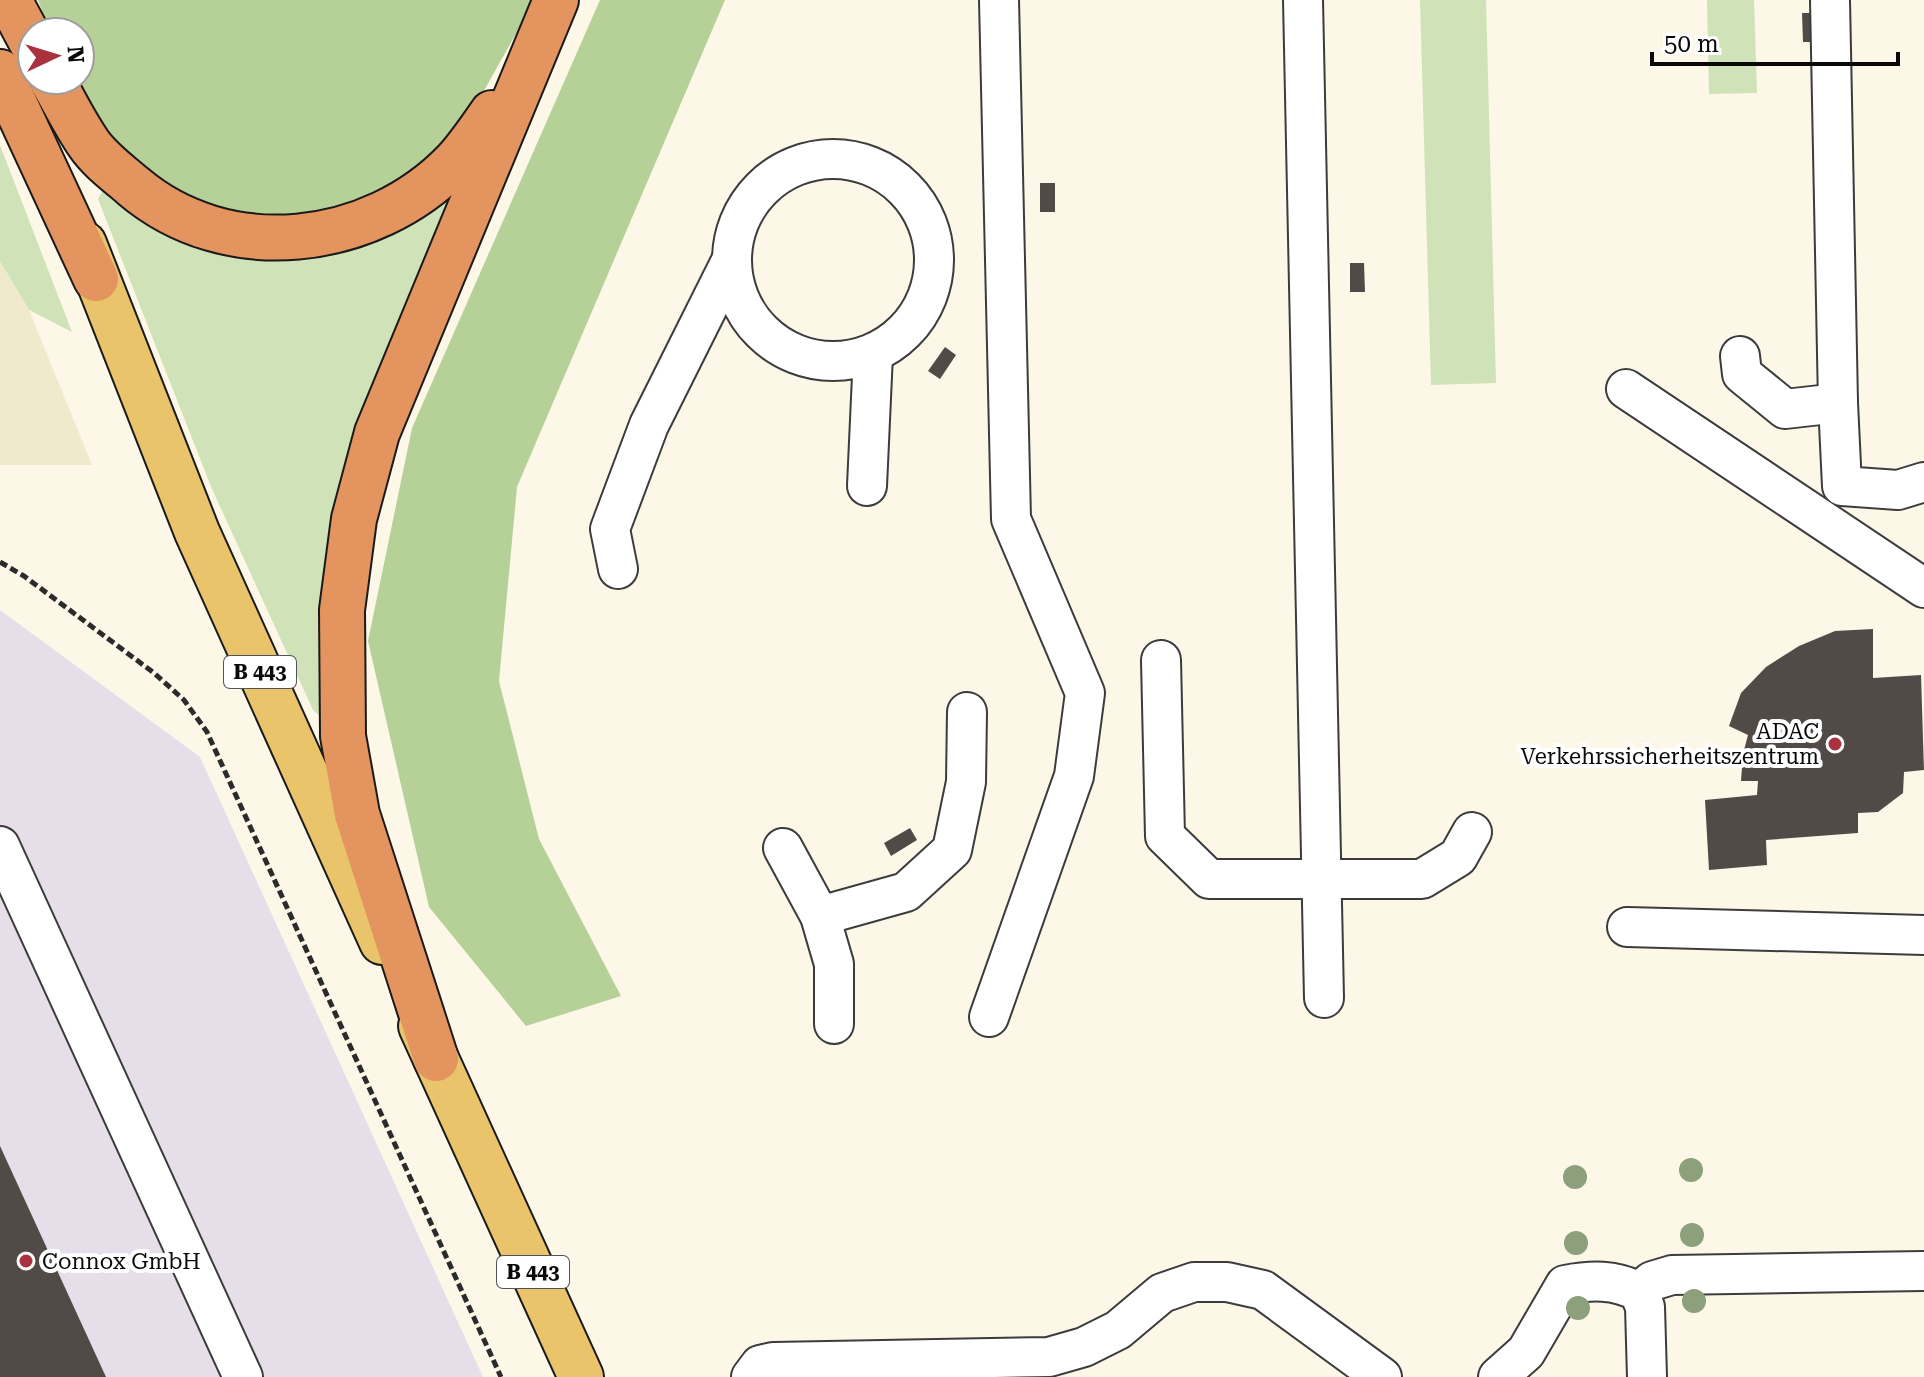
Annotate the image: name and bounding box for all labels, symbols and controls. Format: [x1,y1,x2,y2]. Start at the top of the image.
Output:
north arrow [16,16,96,96]
scale bar [1652,16,1898,66]
text: 50 m [1664,30,1719,58]
text: N [62,45,89,64]
road number: B 443 [224,656,296,688]
place label: ADAC Verkehrssicherheitszentrum [1520,719,1819,769]
marker: ADAC Verkehrssicherheitszentrum [1826,735,1844,753]
place label: Connox GmbH [42,1249,201,1274]
marker: Connox GmbH [17,1252,35,1270]
road number: B 443 [497,1256,569,1288]

